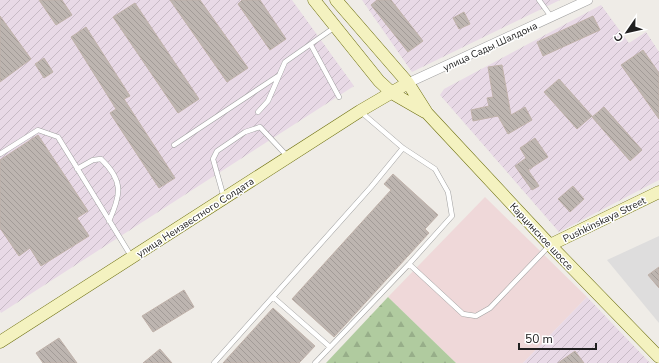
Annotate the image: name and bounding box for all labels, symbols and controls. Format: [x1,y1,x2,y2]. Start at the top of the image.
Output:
north arrow [607,12,647,52]
street label: улица Сады Шалдона [441,19,540,75]
text: С [611,30,627,45]
street label: улица Неизвестного Солдата [134,175,257,261]
street label: Pushkinskaya Street [561,194,649,246]
street label: Карцинское шоссе [506,200,576,273]
scale bar [519,325,596,351]
text: 50 m [525,331,553,347]

